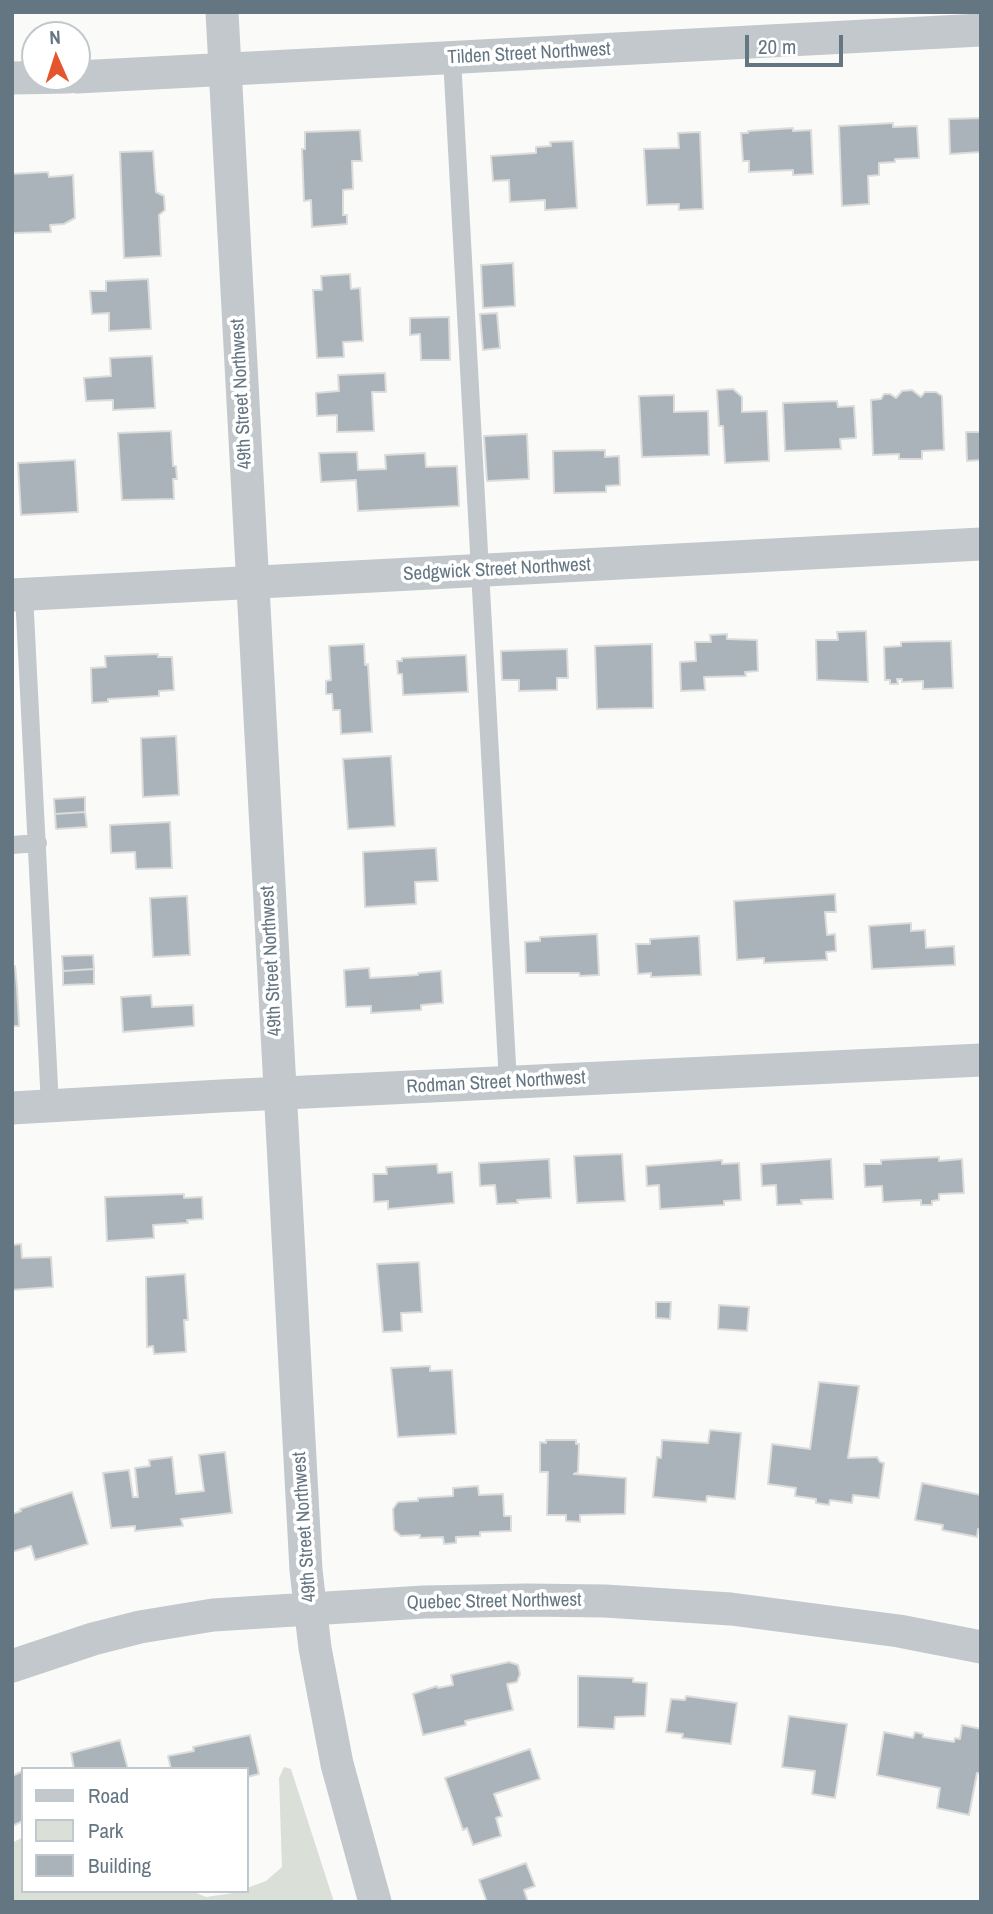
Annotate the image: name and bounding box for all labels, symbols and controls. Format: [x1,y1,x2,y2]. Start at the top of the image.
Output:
north arrow [21,21,91,91]
scale bar [748,21,846,65]
text: N [49,24,61,50]
text: 20 m [758,32,796,61]
street label: Tilden Street Northwest [447,38,611,70]
street label: 49th Street Northwest [227,318,257,470]
street label: Sedgwick Street Northwest [403,554,591,586]
street label: 49th Street Northwest [257,885,287,1037]
street label: Rodman Street Northwest [406,1067,586,1099]
street label: 49th Street Northwest [288,1451,322,1603]
street label: Quebec Street Northwest [406,1589,582,1615]
legend [21,1767,248,1893]
text: Road [88,1781,129,1810]
text: Park [88,1816,123,1845]
text: Building [88,1851,151,1880]

